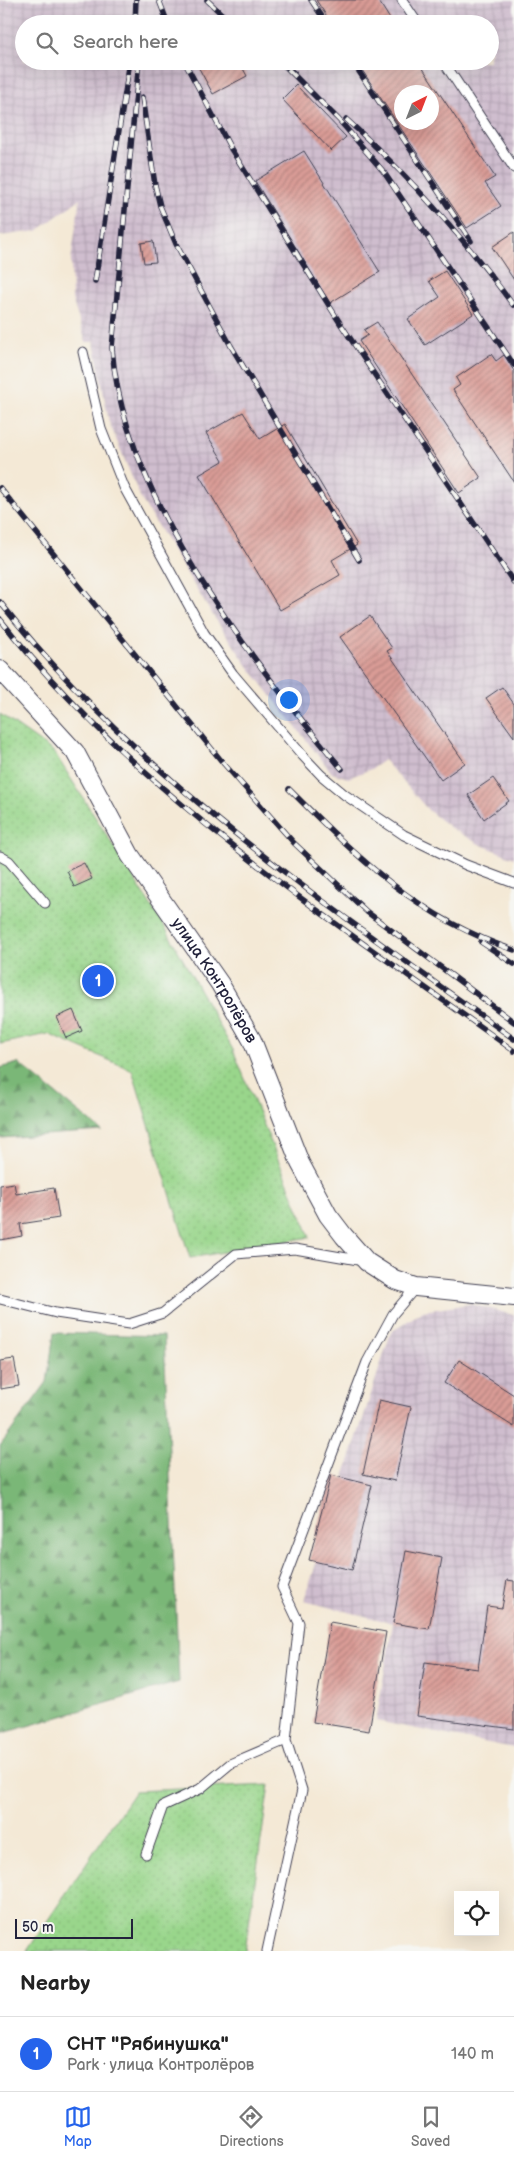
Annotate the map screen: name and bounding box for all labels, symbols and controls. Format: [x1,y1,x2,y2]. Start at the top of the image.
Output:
search box [15,15,499,70]
icon: search [33,29,61,57]
text: Search here [73,31,178,54]
north arrow [394,85,439,130]
your location [276,687,302,713]
street label: улица Контролёров [167,914,261,1047]
pin: 1 [82,962,114,1000]
map controls [454,1891,499,1936]
button: locate [454,1891,499,1936]
scale bar [15,1916,132,1939]
text: 50 m [22,1919,54,1936]
text: Nearby [20,1971,90,1996]
text: СНТ "Рябинушка" [67,2033,229,2056]
text: 1 [33,2045,39,2064]
text: 140 m [451,2045,494,2064]
text: Park · улица Контролёров [67,2056,254,2075]
tab: Map [64,2103,92,2150]
tab: Directions [219,2103,284,2150]
tab: Saved [411,2103,450,2150]

